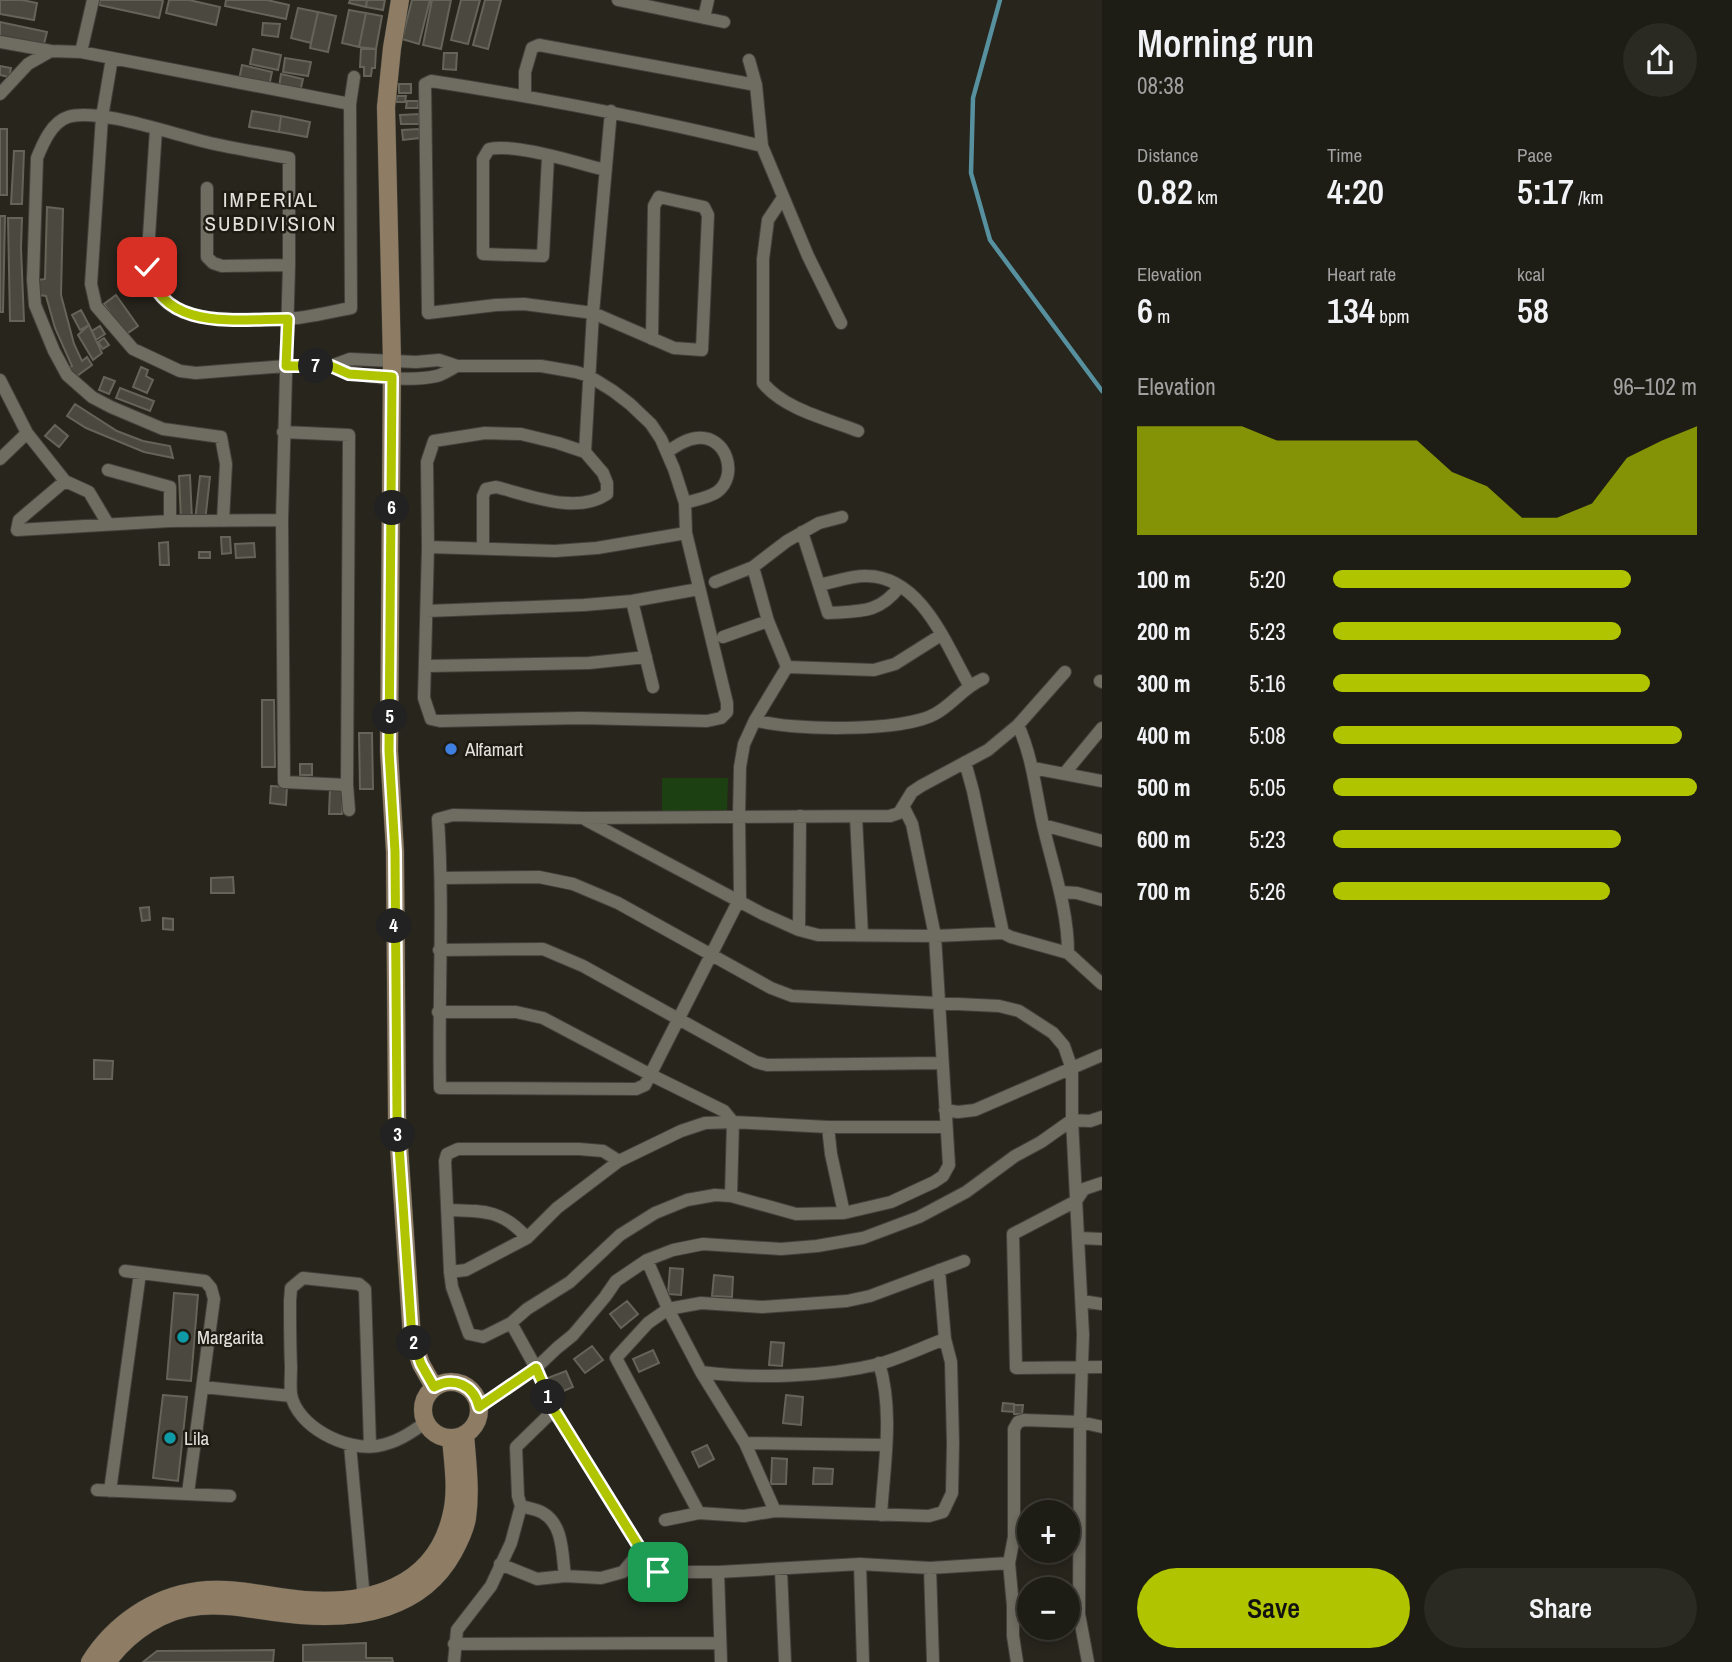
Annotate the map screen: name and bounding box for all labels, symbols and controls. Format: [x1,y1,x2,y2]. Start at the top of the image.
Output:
text: Morning run [1137,18,1314,69]
button: share [1623,23,1697,97]
text: 08:38 [1137,70,1184,101]
text: Distance [1137,142,1198,168]
text: Time [1327,142,1362,168]
text: Pace [1517,142,1553,168]
text: 0.82 [1137,168,1193,215]
text: 4:20 [1327,168,1384,215]
text: 5:17 [1517,168,1574,215]
text: km [1193,184,1218,210]
text: /km [1574,184,1603,210]
district label: IMPERIAL SUBDIVISION [204,185,338,238]
pin [117,237,177,297]
icon: check [128,248,166,286]
text: Elevation [1137,261,1202,287]
text: Heart rate [1327,261,1396,287]
text: kcal [1517,261,1545,287]
text: 6 [1137,287,1153,334]
text: 134 [1327,287,1375,334]
text: 58 [1517,287,1549,334]
text: m [1153,303,1170,329]
text: bpm [1375,303,1410,329]
pin: 7 [298,348,334,384]
text: 7 [311,352,320,378]
text: Elevation [1137,371,1216,402]
text: 96–102 m [1613,371,1697,402]
pin: 6 [374,490,410,526]
text: 6 [387,494,396,520]
text: 100 m [1137,564,1190,595]
text: 5:20 [1249,564,1286,595]
text: 200 m [1137,616,1190,647]
text: 5:23 [1249,616,1286,647]
text: 300 m [1137,668,1190,699]
text: 5:16 [1249,668,1286,699]
pin: 5 [372,700,408,734]
text: 5 [385,703,394,729]
text: 400 m [1137,720,1190,751]
text: 5:08 [1249,720,1286,751]
place label: Alfamart [464,736,524,762]
marker: Alfamart [443,741,459,757]
text: 500 m [1137,772,1190,803]
text: 5:05 [1249,772,1286,803]
text: 600 m [1137,824,1190,855]
text: 5:23 [1249,824,1286,855]
text: 700 m [1137,876,1190,907]
text: 5:26 [1249,876,1286,907]
pin: 4 [376,908,412,944]
text: 4 [389,912,398,938]
pin: 3 [380,1118,416,1152]
text: 3 [393,1121,402,1147]
place label: Margarita [197,1324,264,1350]
pin: 2 [396,1326,432,1360]
marker: Margarita [175,1329,191,1345]
text: 2 [409,1329,418,1355]
pin: 1 [530,1380,566,1414]
text: 1 [543,1383,552,1409]
place label: Lila [184,1425,209,1451]
marker: Lila [162,1430,178,1446]
map controls [1017,1500,1080,1640]
button: + [1017,1500,1080,1563]
pin [628,1542,688,1602]
icon: arrive [639,1553,677,1591]
button: Save [1137,1568,1410,1648]
button: Share [1424,1568,1697,1648]
button: − [1017,1577,1080,1640]

